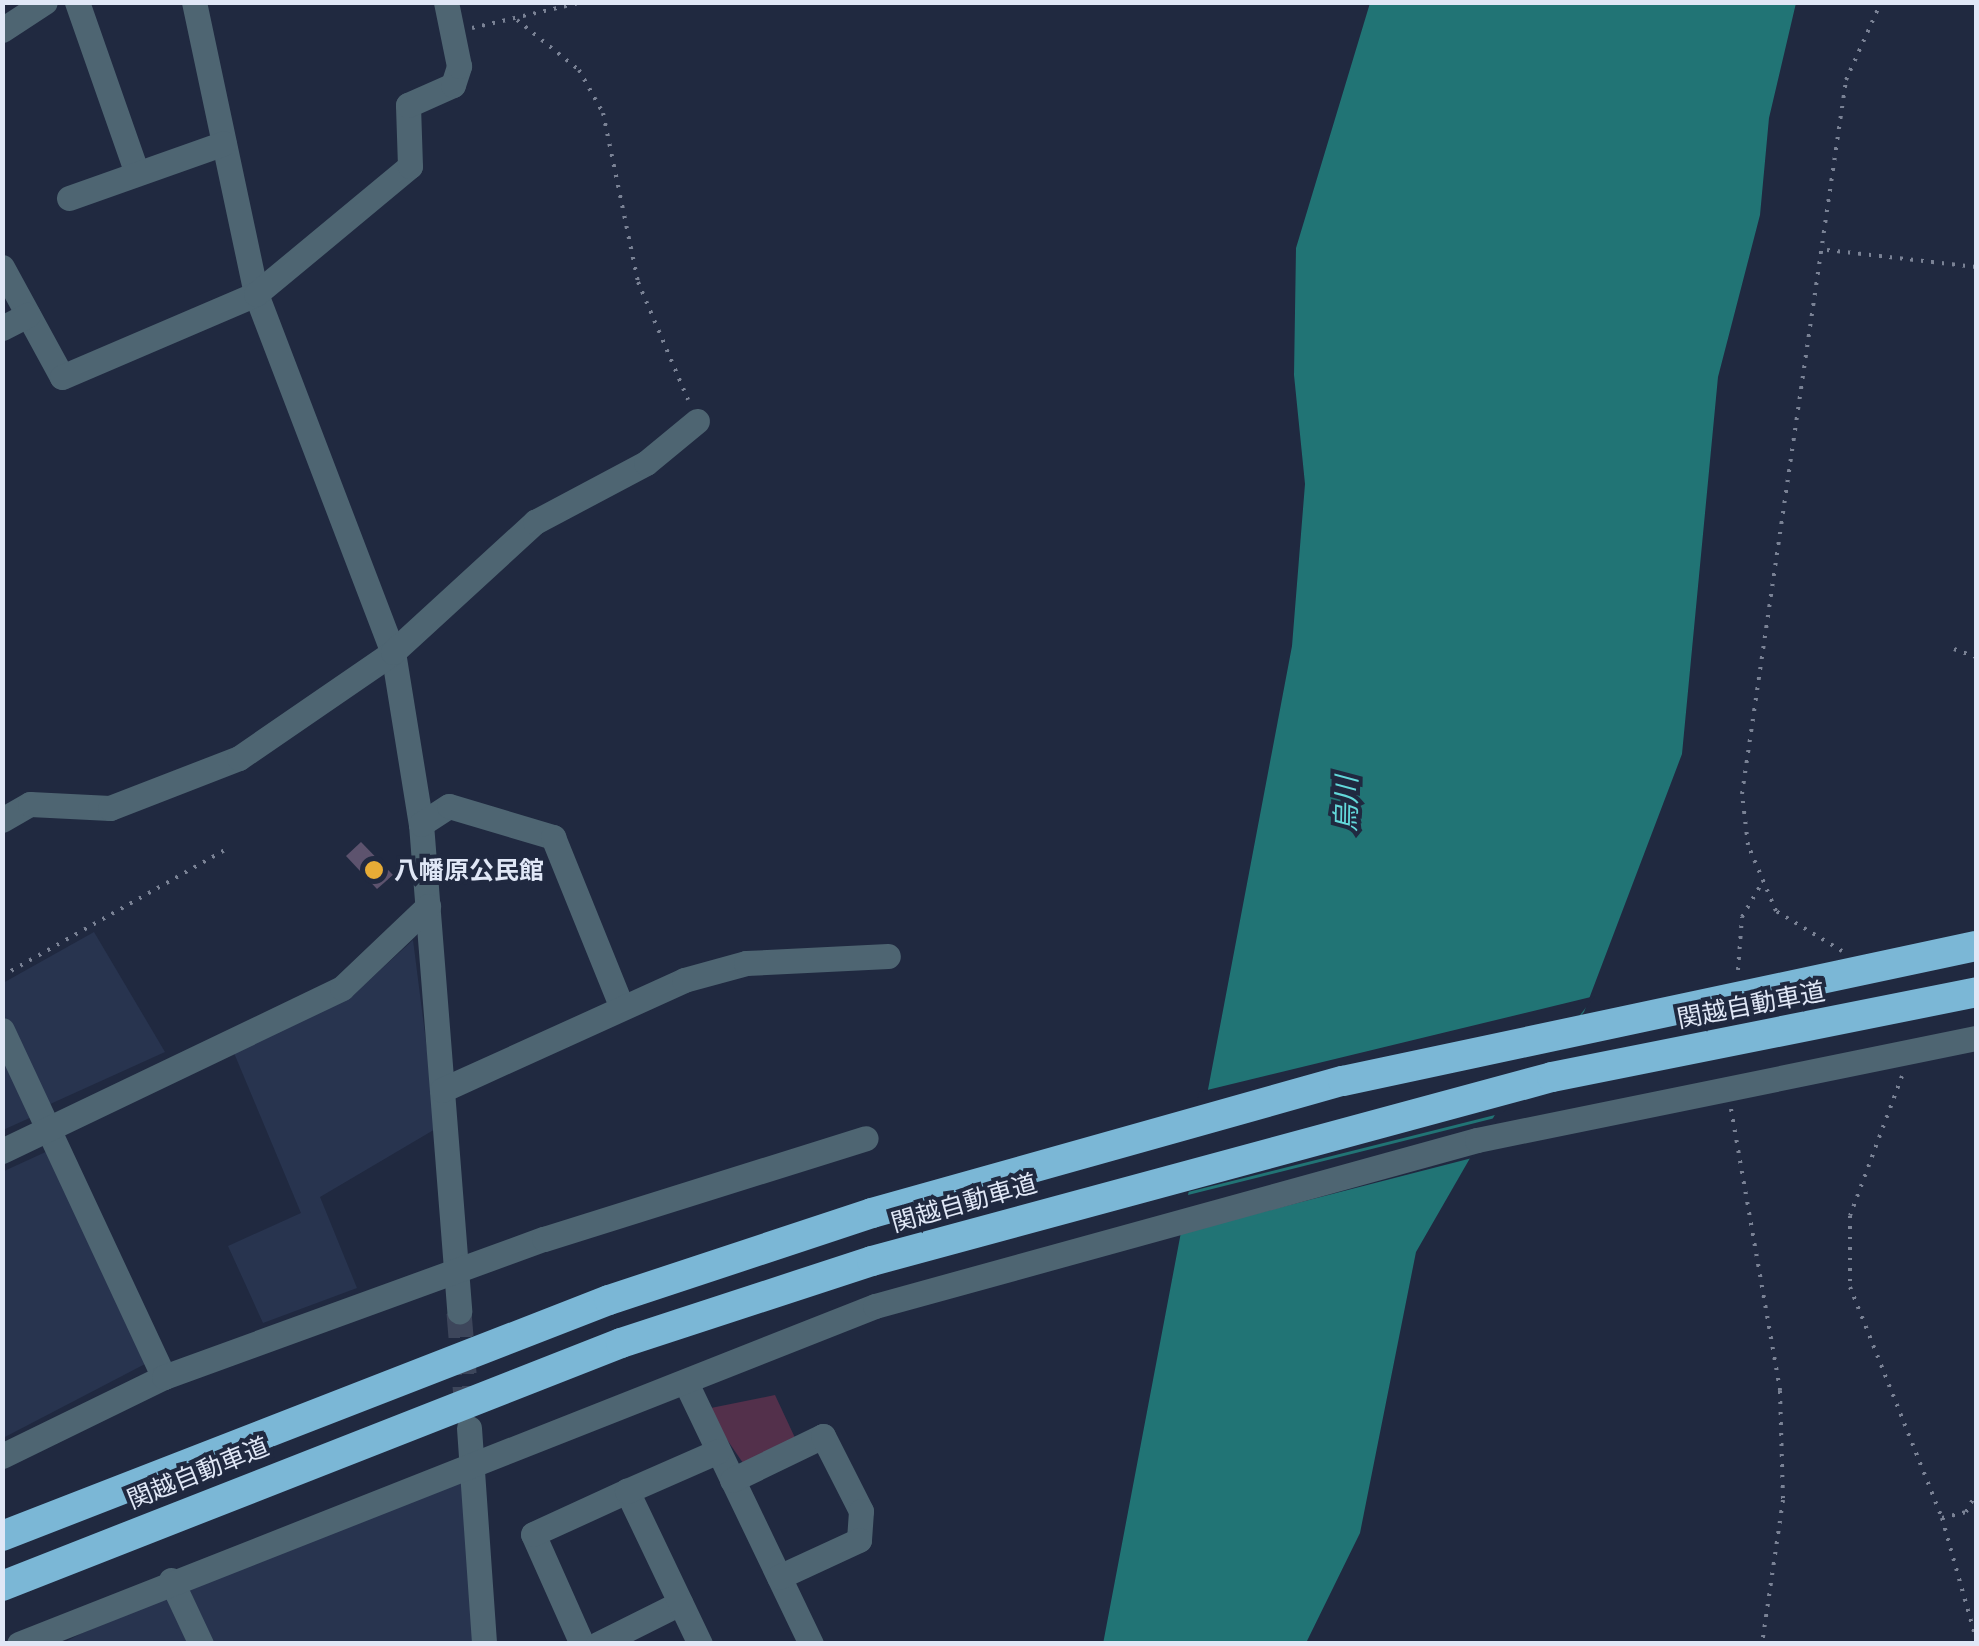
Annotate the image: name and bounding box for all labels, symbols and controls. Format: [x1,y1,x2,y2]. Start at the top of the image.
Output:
water label: 烏川 [1329,776,1363,832]
place label: 八幡原公民館 [394,855,544,885]
marker: 八幡原公民館 [363,859,385,881]
street label: 関越自動車道 [1675,976,1827,1034]
street label: 関越自動車道 [888,1168,1040,1238]
street label: 関越自動車道 [123,1431,273,1515]

